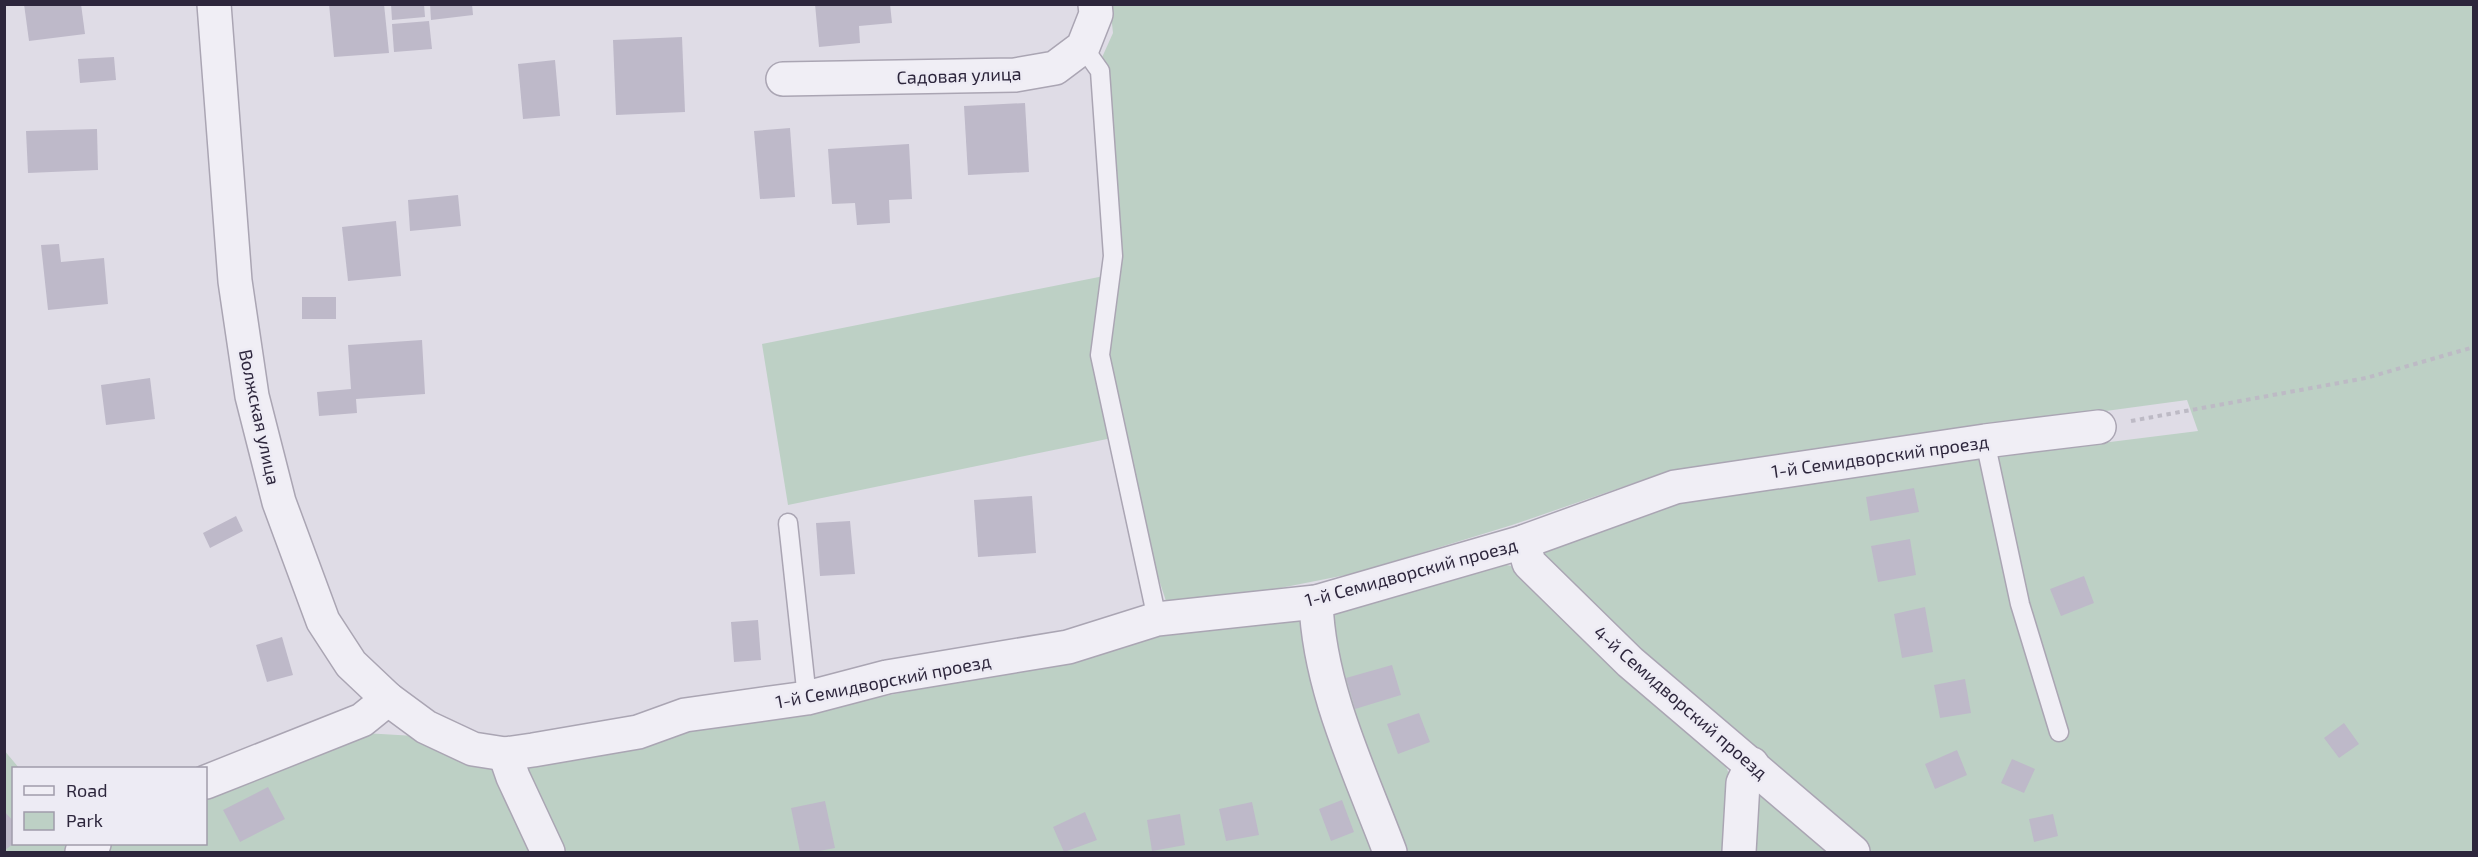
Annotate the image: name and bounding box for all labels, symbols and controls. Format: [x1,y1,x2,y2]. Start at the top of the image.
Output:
street label: Садовая улица [896,62,1022,88]
street label: Волжская улица [235,347,285,487]
street label: 1-й Семидворский проезд [1770,430,1990,482]
street label: 1-й Семидворский проезд [1302,533,1520,611]
street label: 4-й Семидворский проезд [1590,621,1772,783]
street label: 1-й Семидворский проезд [773,649,993,713]
legend [12,767,207,845]
text: Road [66,779,107,801]
text: Park [66,809,103,831]

